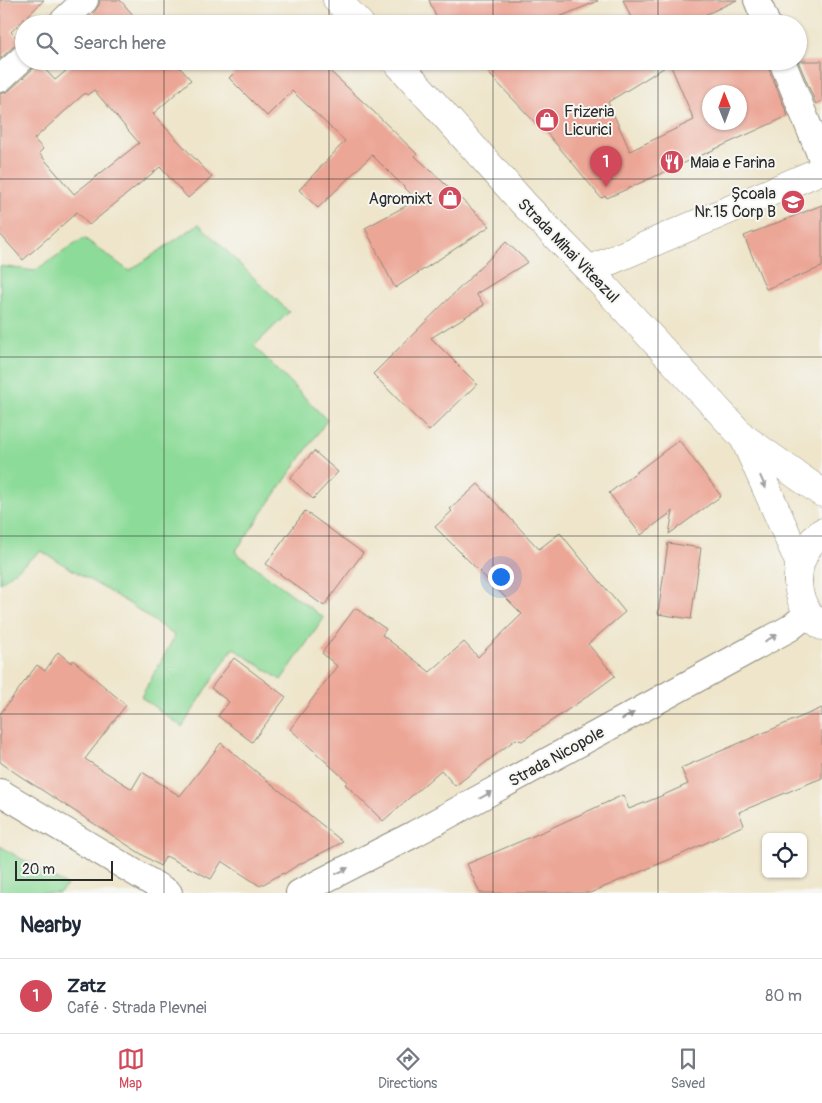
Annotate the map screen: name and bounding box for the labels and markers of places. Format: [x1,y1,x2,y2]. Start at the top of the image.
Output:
place label: Frizeria Licurici [564,102,614,140]
shop icon: Frizeria Licurici [534,107,560,133]
pin: 1 [590,146,622,187]
restaurant icon: Maia e Farina [659,149,685,175]
place label: Maia e Farina [690,153,775,173]
place label: Școala Nr.15 Corp B [694,184,776,222]
shop icon: Agromixt [437,185,463,211]
place label: Agromixt [369,189,433,209]
school or university icon: Școala Nr.15 Corp B [780,189,806,215]

